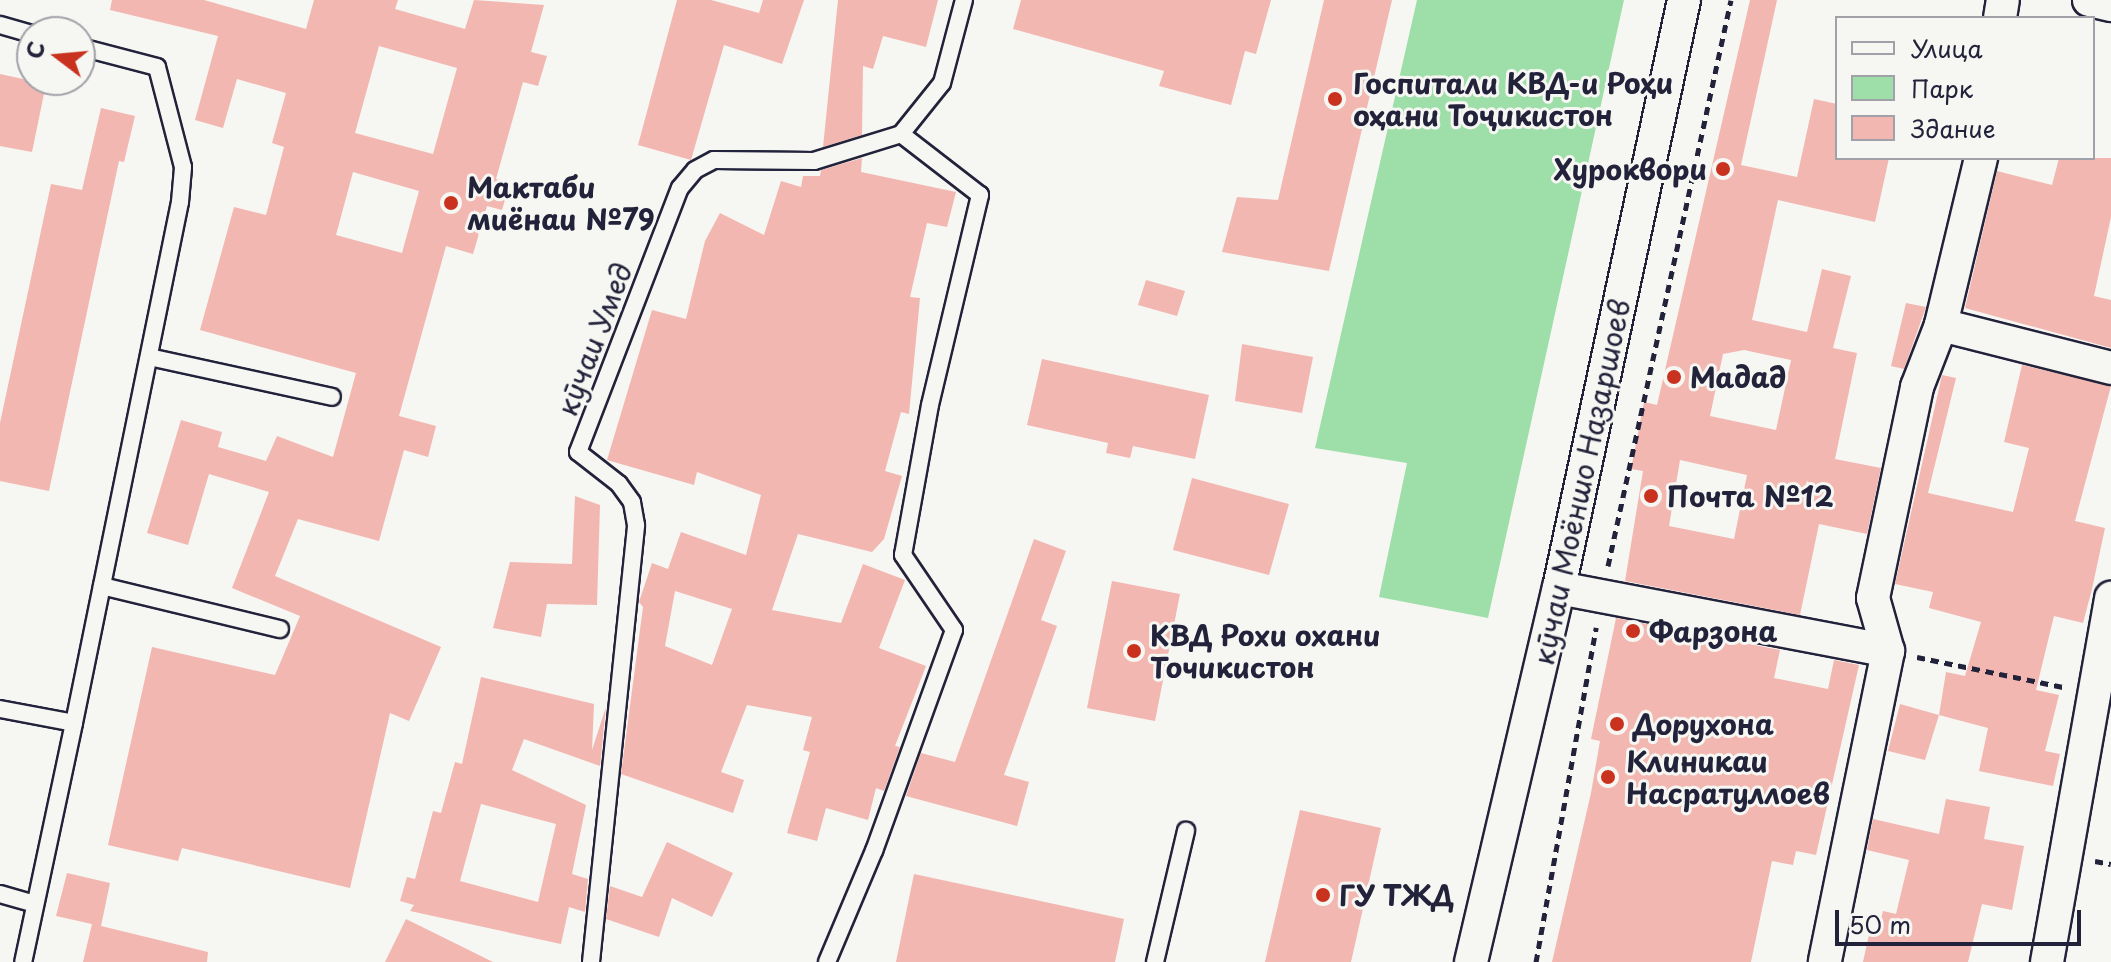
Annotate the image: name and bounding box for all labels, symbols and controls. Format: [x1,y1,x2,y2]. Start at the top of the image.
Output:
north arrow [16,16,96,96]
legend [1835,16,2095,160]
text: Улица [1911,30,1983,66]
text: С [16,37,53,62]
place label: Госпитали КВД-и Роҳи оҳани Тоҷикистон [1353,66,1675,132]
text: Парк [1911,70,1973,106]
marker: Госпитали КВД-и Роҳи оҳани Тоҷикистон [1324,88,1346,110]
text: Здание [1911,110,1996,146]
place label: Хуроквори [1554,152,1707,186]
marker: Хуроквори [1714,160,1732,178]
place label: Мактаби миёнаи №79 [467,170,655,236]
marker: Мактаби миёнаи №79 [442,194,460,212]
street label: кӯчаи Умед [549,257,639,421]
street label: кӯчаи Моёншо Назаршоев [1526,295,1636,669]
place label: Мадад [1690,360,1786,394]
marker: Мадад [1665,368,1683,386]
place label: Почта №12 [1667,479,1834,513]
marker: Почта №12 [1642,487,1660,505]
place label: Фарзона [1649,614,1777,648]
place label: КВД Рохи охани Точикистон [1150,618,1384,684]
marker: Фарзона [1624,622,1642,640]
marker: КВД Рохи охани Точикистон [1125,642,1143,660]
place label: Дорухона [1633,707,1774,741]
marker: Дорухона [1608,715,1626,733]
place label: Клиникаи Насратуллоев [1626,744,1830,810]
marker: Клиникаи Насратуллоев [1597,766,1619,788]
place label: ГУ ТЖД [1339,878,1456,912]
marker: ГУ ТЖД [1314,886,1332,904]
scale bar [1839,894,2085,944]
text: 50 m [1849,906,1911,942]

